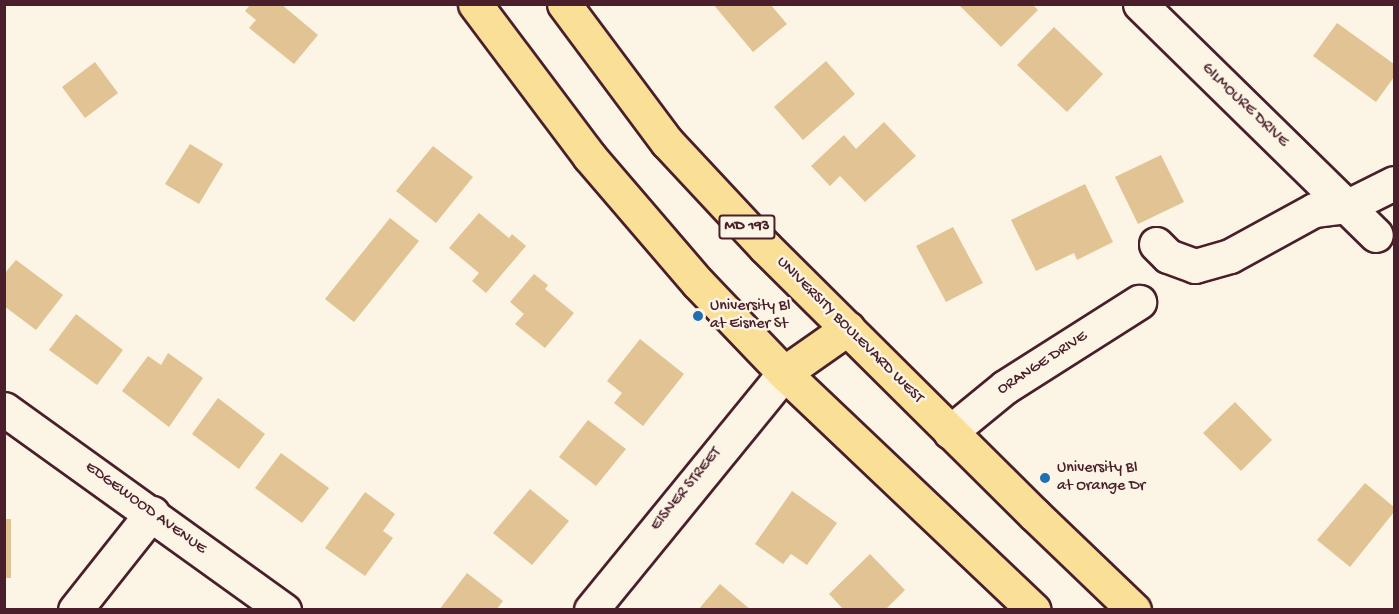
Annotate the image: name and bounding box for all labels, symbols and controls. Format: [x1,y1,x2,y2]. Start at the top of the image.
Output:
street label: GILMOURE DRIVE [1197,60,1291,152]
road number: MD 193 [717,215,777,239]
street label: UNIVERSITY BOULEVARD WEST [771,253,927,409]
place label: University Bl at Eisner St [710,297,791,335]
marker: University Bl at Eisner St [691,309,705,323]
street label: ORANGE DRIVE [994,328,1092,400]
street label: EISNER STREET [647,444,727,536]
street label: EDGEWOOD AVENUE [81,458,209,560]
place label: University Bl at Orange Dr [1057,459,1145,497]
marker: University Bl at Orange Dr [1038,471,1052,485]

